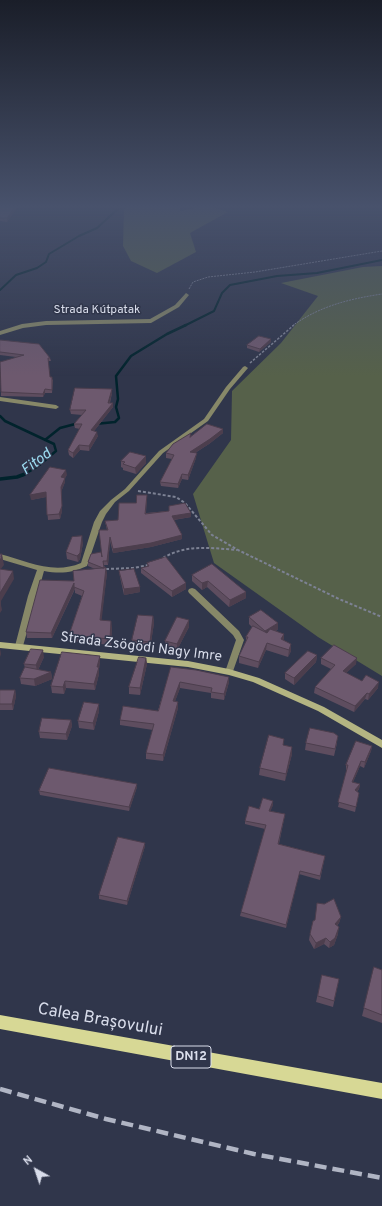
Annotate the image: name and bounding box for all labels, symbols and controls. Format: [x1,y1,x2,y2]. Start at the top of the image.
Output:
street label: Strada Kútpatak [54,304,140,318]
water label: Fitod [18,446,56,480]
street label: Strada Zsögödi Nagy Imre [59,630,223,666]
street label: Calea Brașovului [36,1000,164,1042]
road number: DN12 [171,1046,211,1068]
north arrow [16,1150,56,1190]
text: N [21,1153,36,1169]

